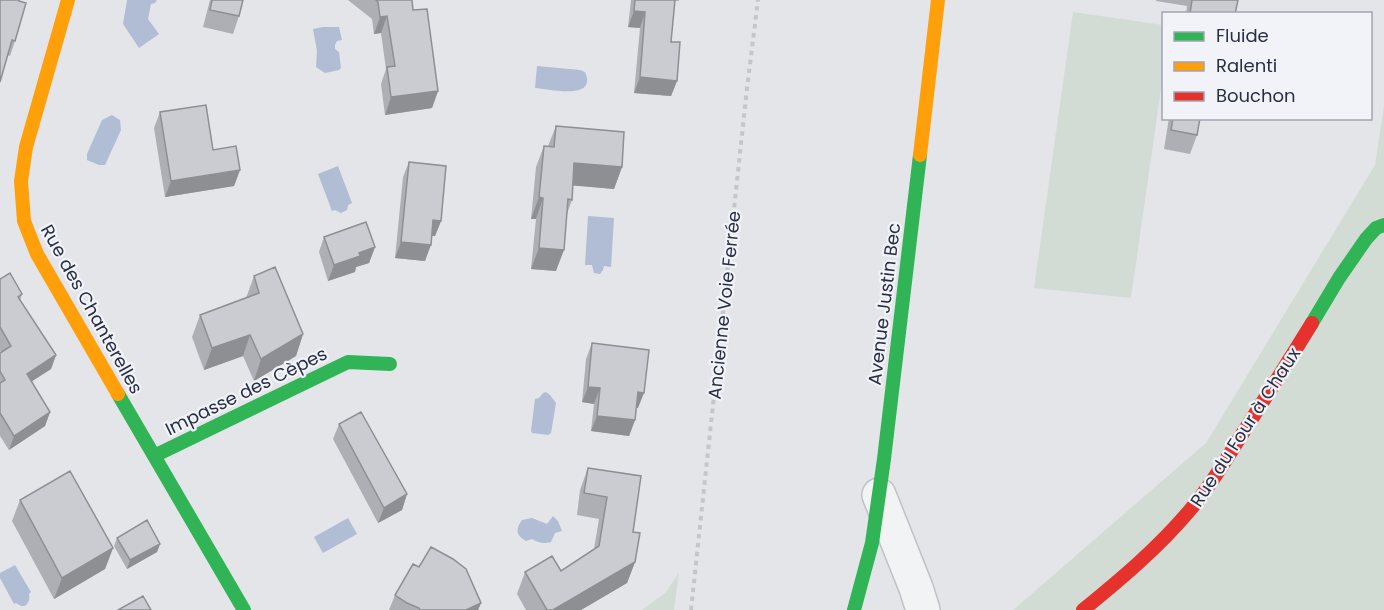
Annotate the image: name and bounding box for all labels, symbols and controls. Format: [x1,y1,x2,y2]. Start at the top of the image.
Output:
legend [1162,12,1372,120]
text: Fluide [1216,23,1269,48]
text: Ralenti [1216,53,1277,78]
text: Bouchon [1216,83,1296,108]
street label: Ancienne Voie Ferrée [702,210,746,400]
street label: Rue des Chanterelles [35,220,149,398]
street label: Avenue Justin Bec [862,221,906,387]
street label: Impasse des Cèpes [161,341,331,441]
street label: Rue du Four à Chaux [1184,342,1306,511]

